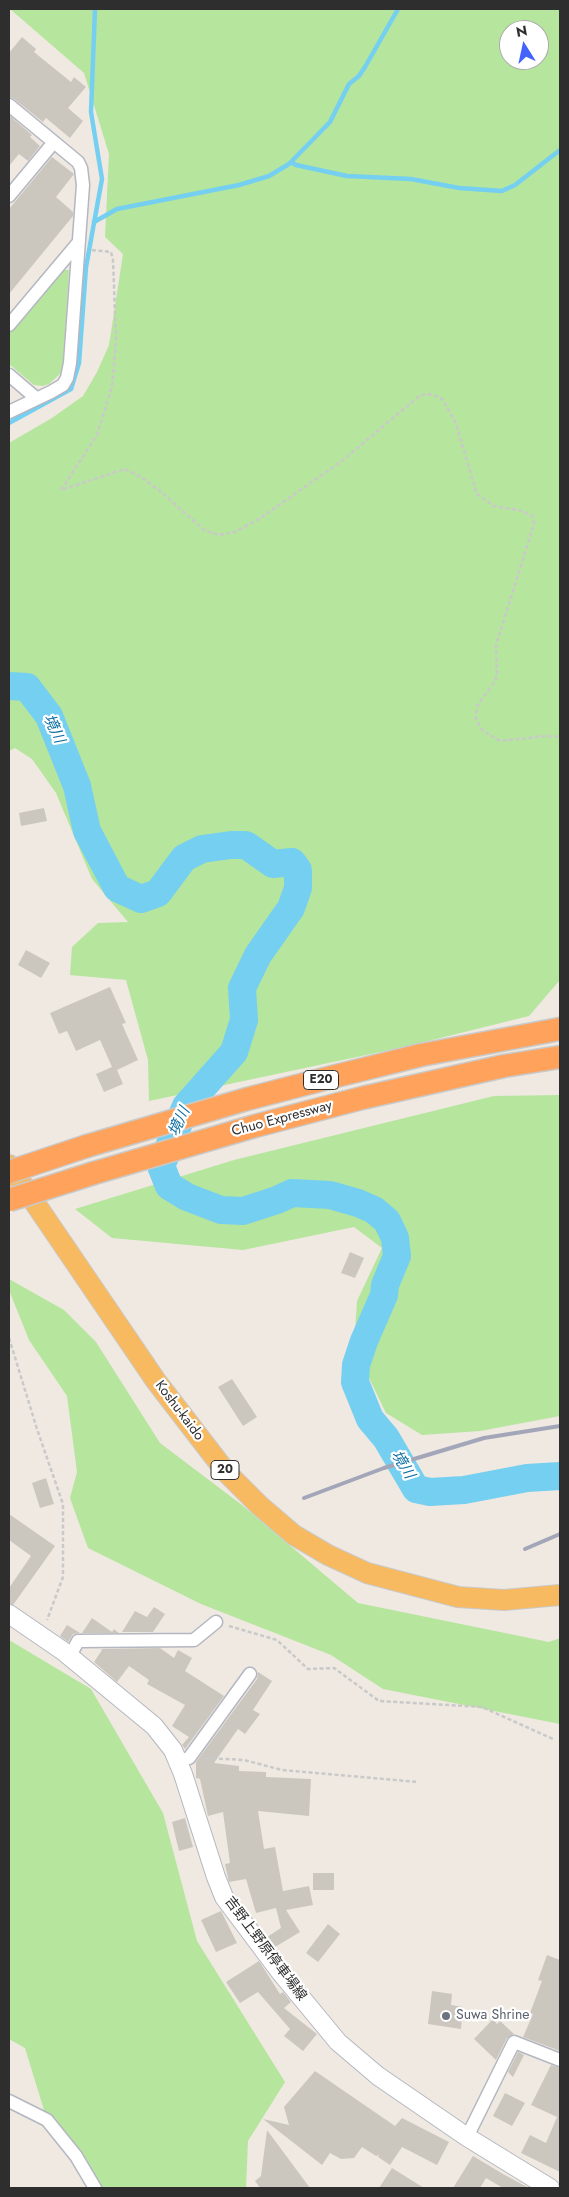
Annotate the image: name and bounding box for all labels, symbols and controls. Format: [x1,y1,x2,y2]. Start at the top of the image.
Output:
north arrow [499,20,549,70]
text: N [514,20,529,42]
water label: 境川 [39,712,67,746]
road number: E20 [304,1070,338,1090]
street label: Chuo Expressway [230,1098,334,1140]
water label: 境川 [166,1105,194,1139]
street label: Koshu-kaido [151,1378,207,1444]
water label: 境川 [387,1448,417,1482]
road number: 20 [211,1460,239,1480]
street label: 吉野上野原停車場線 [220,1894,310,2004]
place label: Suwa Shrine [456,2008,529,2024]
marker: Suwa Shrine [440,2010,452,2022]

